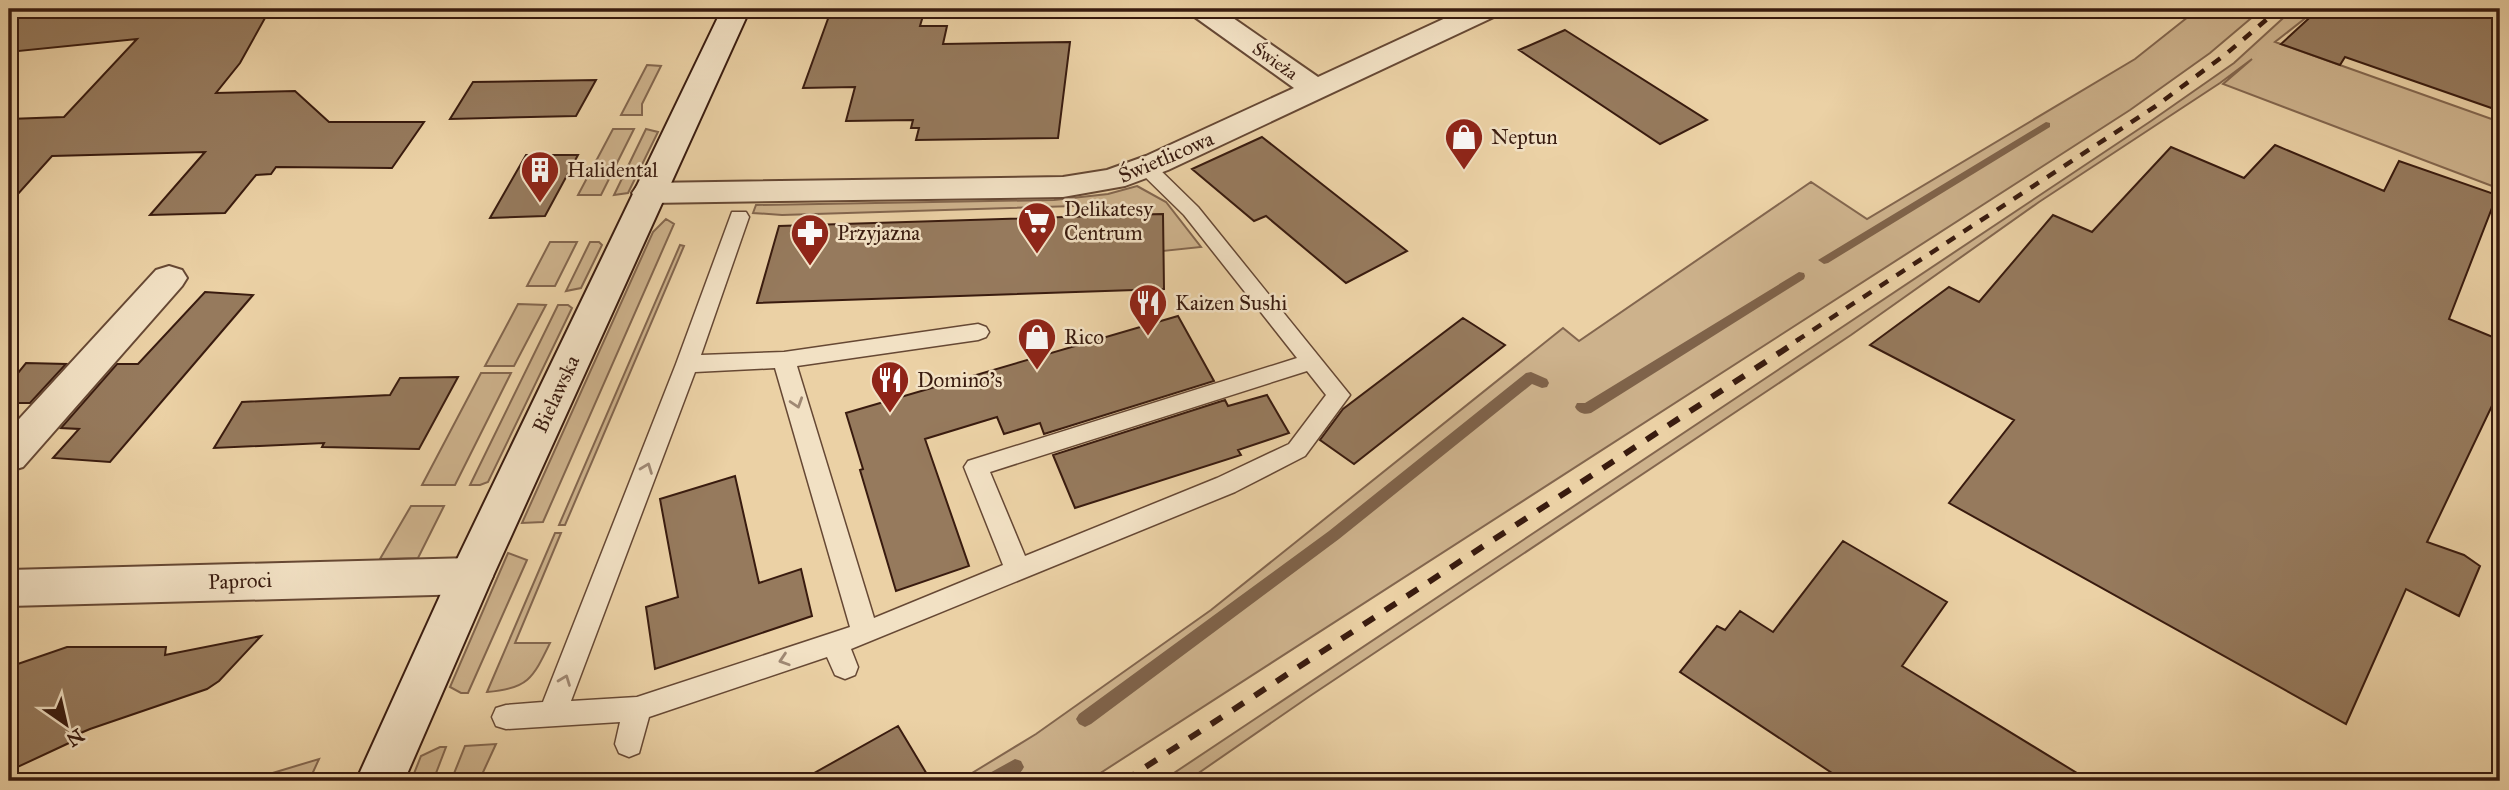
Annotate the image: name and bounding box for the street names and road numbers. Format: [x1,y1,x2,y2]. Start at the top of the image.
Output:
street label: Świeża [1248,36,1303,85]
street label: Świetlicowa [1114,124,1218,189]
street label: Bielawska [527,351,585,437]
street label: Paproci [208,567,273,595]

